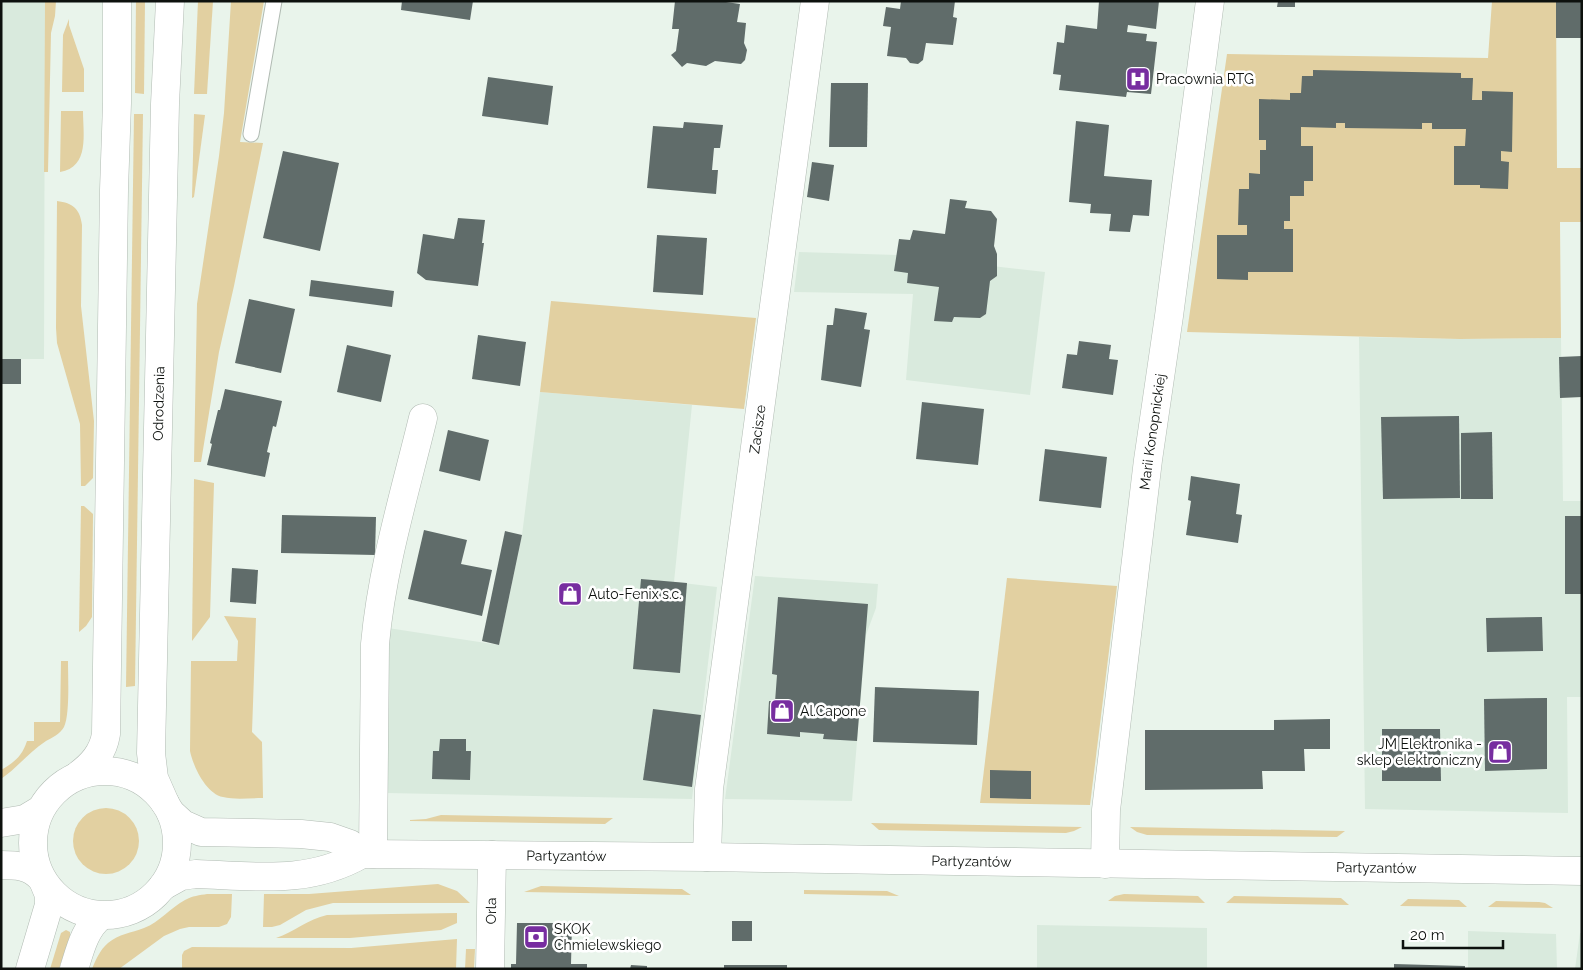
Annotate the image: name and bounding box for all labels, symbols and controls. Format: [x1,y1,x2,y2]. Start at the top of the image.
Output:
hospital icon: Pracownia RTG [1125,66,1151,92]
place label: Pracownia RTG [1156,71,1254,87]
street label: Odrodzenia [150,366,167,441]
street label: Marii Konopnickiej [1136,373,1168,491]
street label: Zacisze [746,404,769,455]
shop icon: Auto-Fenix s.c. [557,581,583,607]
place label: Auto-Fenix s.c. [588,586,682,602]
shop icon: Al.Capone [769,698,795,724]
place label: Al.Capone [800,703,866,719]
place label: JM Elektronika - sklep elektroniczny [1357,736,1482,768]
shop icon: JM Elektronika - sklep elektroniczny [1487,739,1513,765]
street label: Partyzantów [526,847,607,864]
street label: Partyzantów [931,853,1012,870]
street label: Partyzantów [1336,859,1417,876]
street label: Orla [483,897,499,925]
scale bar [1403,918,1503,950]
place label: SKOK Chmielewskiego [554,921,661,953]
bank icon: SKOK Chmielewskiego [523,924,549,950]
text: 20 m [1410,926,1445,944]

